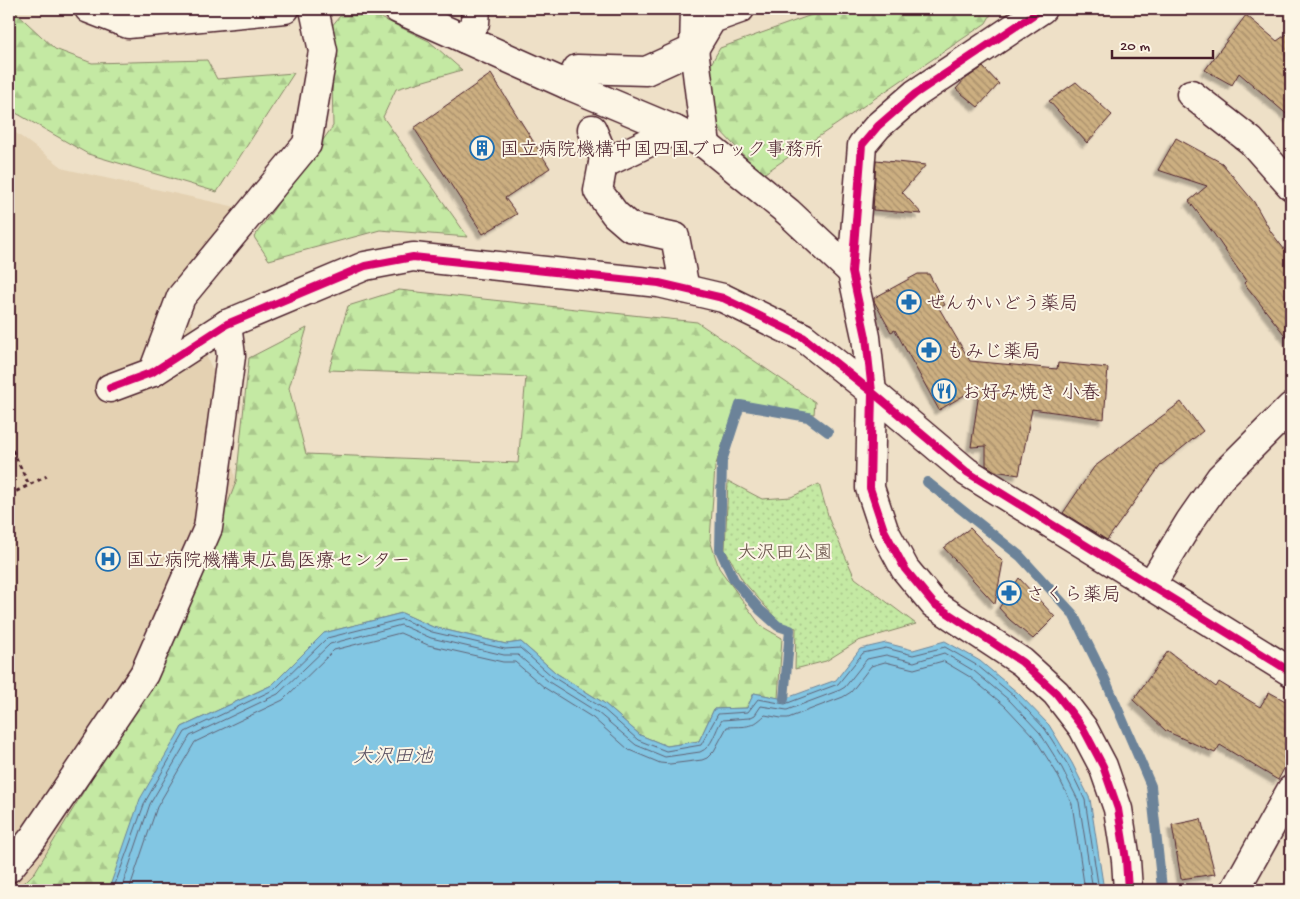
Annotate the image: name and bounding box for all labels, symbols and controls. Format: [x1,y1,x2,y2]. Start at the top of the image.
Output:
scale bar [1112,28,1214,60]
text: 20 m [1120,38,1150,56]
building icon: 国立病院機構中国四国ブロック事務所 [469,135,495,161]
place label: 国立病院機構中国四国ブロック事務所 [500,139,823,163]
pharmacy icon: ぜんかいどう薬局 [896,289,922,315]
place label: ぜんかいどう薬局 [926,293,1078,317]
pharmacy icon: もみじ薬局 [916,337,942,363]
place label: もみじ薬局 [946,341,1041,365]
restaurant icon: お好み焼き 小春 [931,378,957,404]
place label: お好み焼き 小春 [962,382,1100,406]
park label: 大沢田公園 [737,543,833,566]
hospital icon: 国立病院機構東広島医療センター [95,546,121,572]
place label: 国立病院機構東広島医療センター [126,550,410,574]
pharmacy icon: さくら薬局 [996,580,1022,606]
place label: さくら薬局 [1026,584,1121,608]
water label: 大沢田池 [353,746,434,770]

